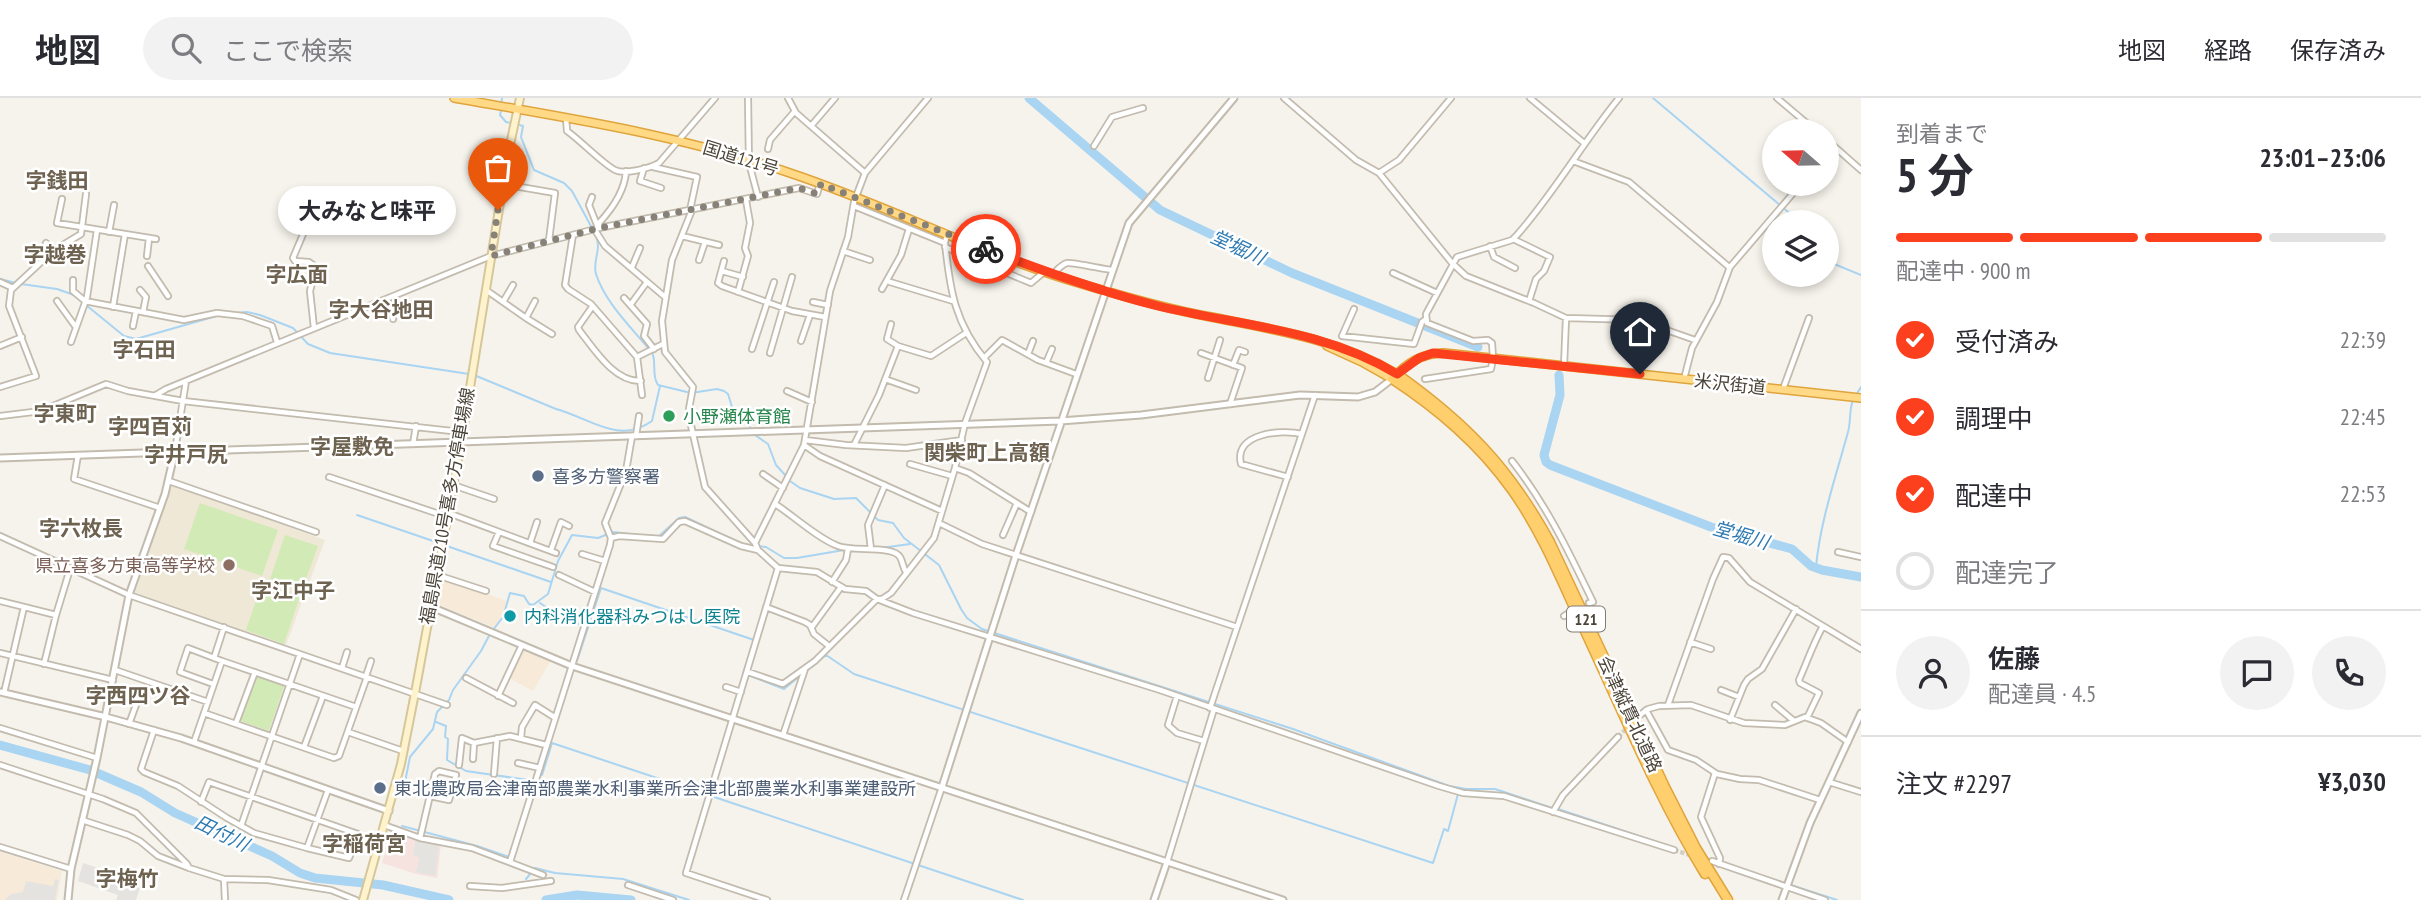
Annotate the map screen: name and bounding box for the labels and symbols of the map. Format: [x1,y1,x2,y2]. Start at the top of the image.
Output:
north arrow [1762,119,1839,196]
street label: 国道121号 [700,136,782,180]
pin [468,138,528,210]
district label: 字銭田 [26,167,89,194]
callout: 大みなと味平 [278,186,456,234]
courier [951,214,1021,284]
water label: 堂堀川 [1207,224,1271,271]
district label: 字越巻 [24,241,87,268]
district label: 字広面 [266,261,329,288]
district label: 字大谷地田 [329,296,434,323]
pin [1610,302,1670,374]
district label: 字石田 [113,336,176,363]
street label: 米沢街道 [1693,369,1767,399]
street label: 福島県道210号喜多方停車場線 [415,386,479,626]
district label: 字東町 [34,400,97,427]
place label: 小野瀬体育館 [683,405,791,428]
marker: 小野瀬体育館 [661,408,677,424]
district label: 字四百苅 [108,413,192,440]
district label: 字屋敷免 [310,433,394,460]
district label: 関柴町上高額 [924,439,1050,466]
district label: 字井戸尻 [144,441,228,468]
place label: 喜多方警察署 [552,465,660,488]
marker: 喜多方警察署 [530,468,546,484]
district label: 字六枚長 [39,515,123,542]
water label: 堂堀川 [1710,516,1774,555]
place label: 県立喜多方東高等学校 [35,554,215,577]
marker: 県立喜多方東高等学校 [221,557,237,573]
district label: 字江中子 [251,577,335,604]
place label: 内科消化器科みつはし医院 [524,605,740,628]
road number: 121 [1567,606,1605,632]
marker: 内科消化器科みつはし医院 [502,608,518,624]
street label: 会津縦貫北道路 [1593,652,1667,776]
district label: 字西四ツ谷 [86,682,191,709]
place label: 東北農政局会津南部農業水利事業所会津北部農業水利事業建設所 [394,777,916,800]
marker: 東北農政局会津南部農業水利事業所会津北部農業水利事業建設所 [372,780,388,796]
water label: 田付川 [191,810,255,857]
district label: 字稲荷宮 [322,830,406,857]
district label: 字梅竹 [96,865,159,892]

